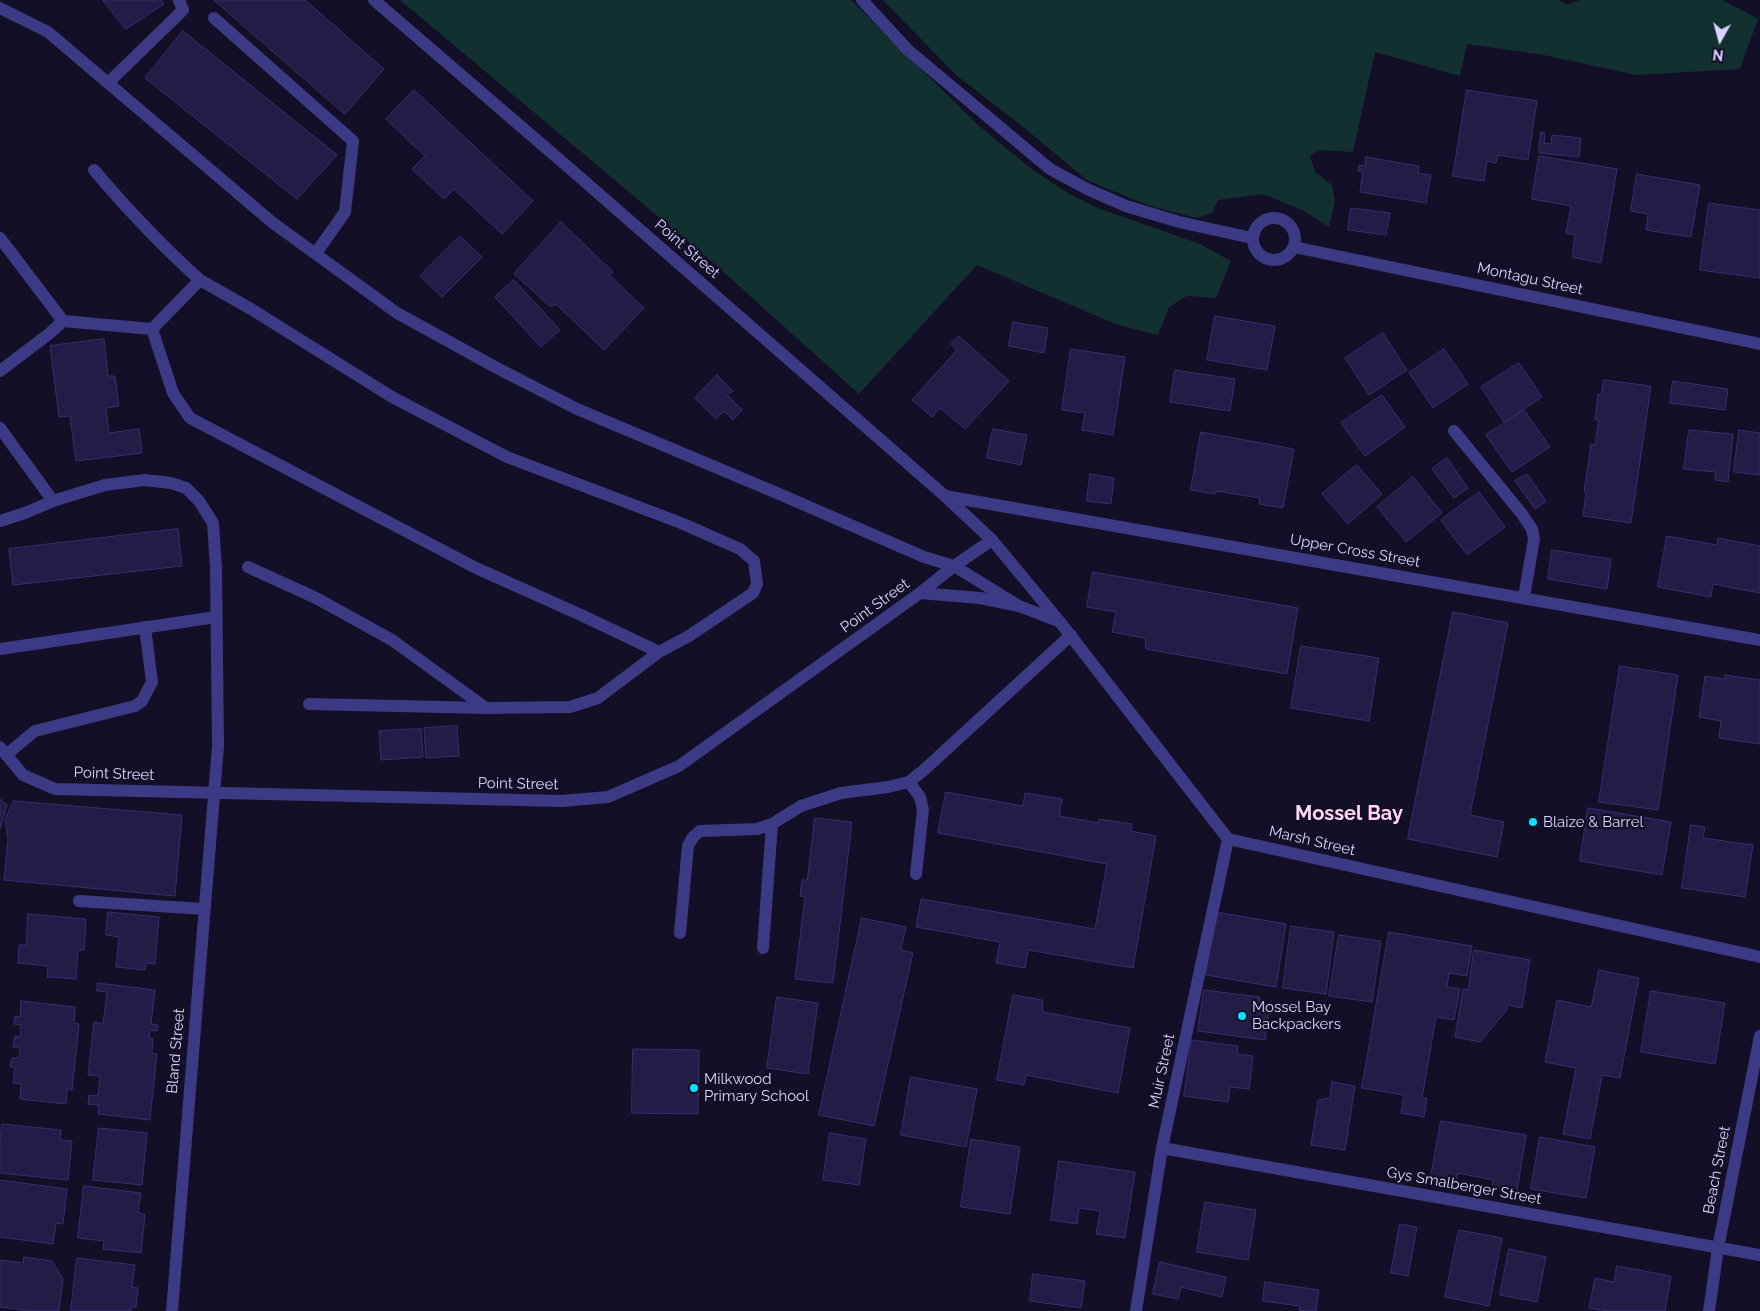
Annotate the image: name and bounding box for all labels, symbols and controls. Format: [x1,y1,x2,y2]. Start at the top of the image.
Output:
north arrow [1695,15,1745,65]
text: N [1712,46,1724,63]
street label: Point Street [651,216,723,282]
street label: Montagu Street [1476,259,1584,299]
street label: Upper Cross Street [1289,531,1421,571]
street label: Point Street [837,575,913,637]
street label: Point Street [73,764,155,784]
street label: Point Street [478,774,558,794]
district label: Mossel Bay [1295,802,1403,826]
place label: Blaize & Barrel [1543,813,1644,831]
marker: Blaize & Barrel [1527,816,1539,828]
street label: Marsh Street [1267,822,1357,860]
place label: Mossel Bay Backpackers [1252,998,1341,1033]
street label: Bland Street [163,1008,189,1094]
marker: Mossel Bay Backpackers [1236,1010,1248,1022]
street label: Muir Street [1145,1032,1179,1110]
place label: Milkwood Primary School [704,1070,809,1105]
marker: Milkwood Primary School [688,1082,700,1094]
street label: Beach Street [1700,1124,1734,1216]
street label: Gys Smalberger Street [1385,1164,1543,1208]

